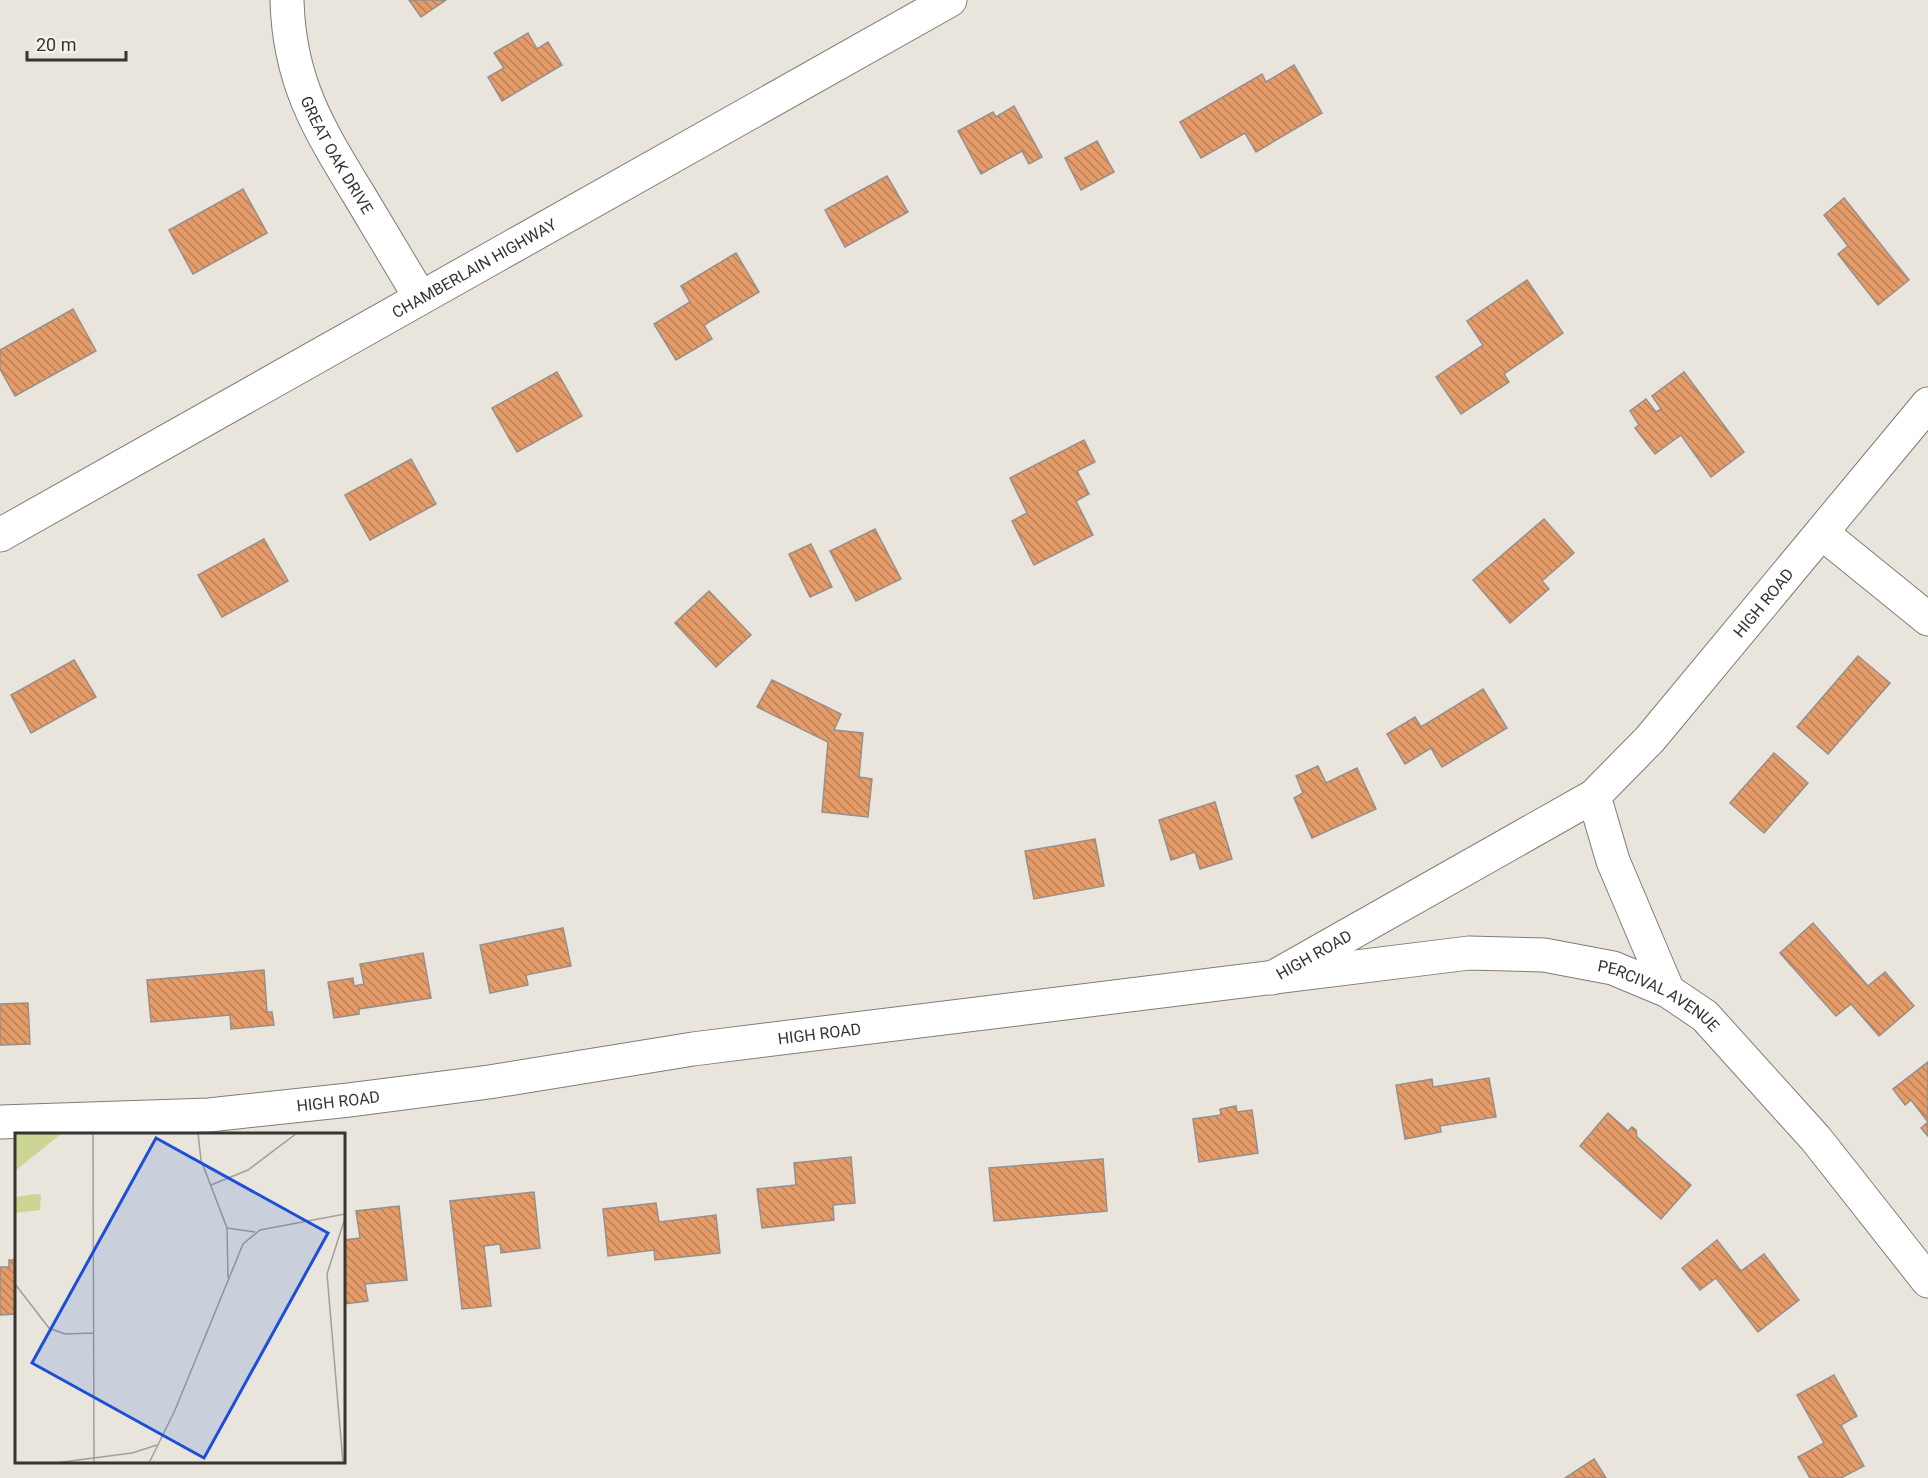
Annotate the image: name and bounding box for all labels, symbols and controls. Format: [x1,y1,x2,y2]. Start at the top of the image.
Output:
scale bar [27,24,126,62]
text: 20 m [36,34,76,55]
street label: GREAT OAK DRIVE [297,93,377,217]
street label: CHAMBERLAIN HIGHWAY [389,215,560,322]
street label: HIGH ROAD [1730,565,1798,641]
street label: HIGH ROAD [1273,926,1355,984]
street label: PERCIVAL AVENUE [1596,956,1723,1035]
street label: HIGH ROAD [777,1019,862,1048]
street label: HIGH ROAD [296,1087,381,1116]
inset map [15,1133,345,1463]

